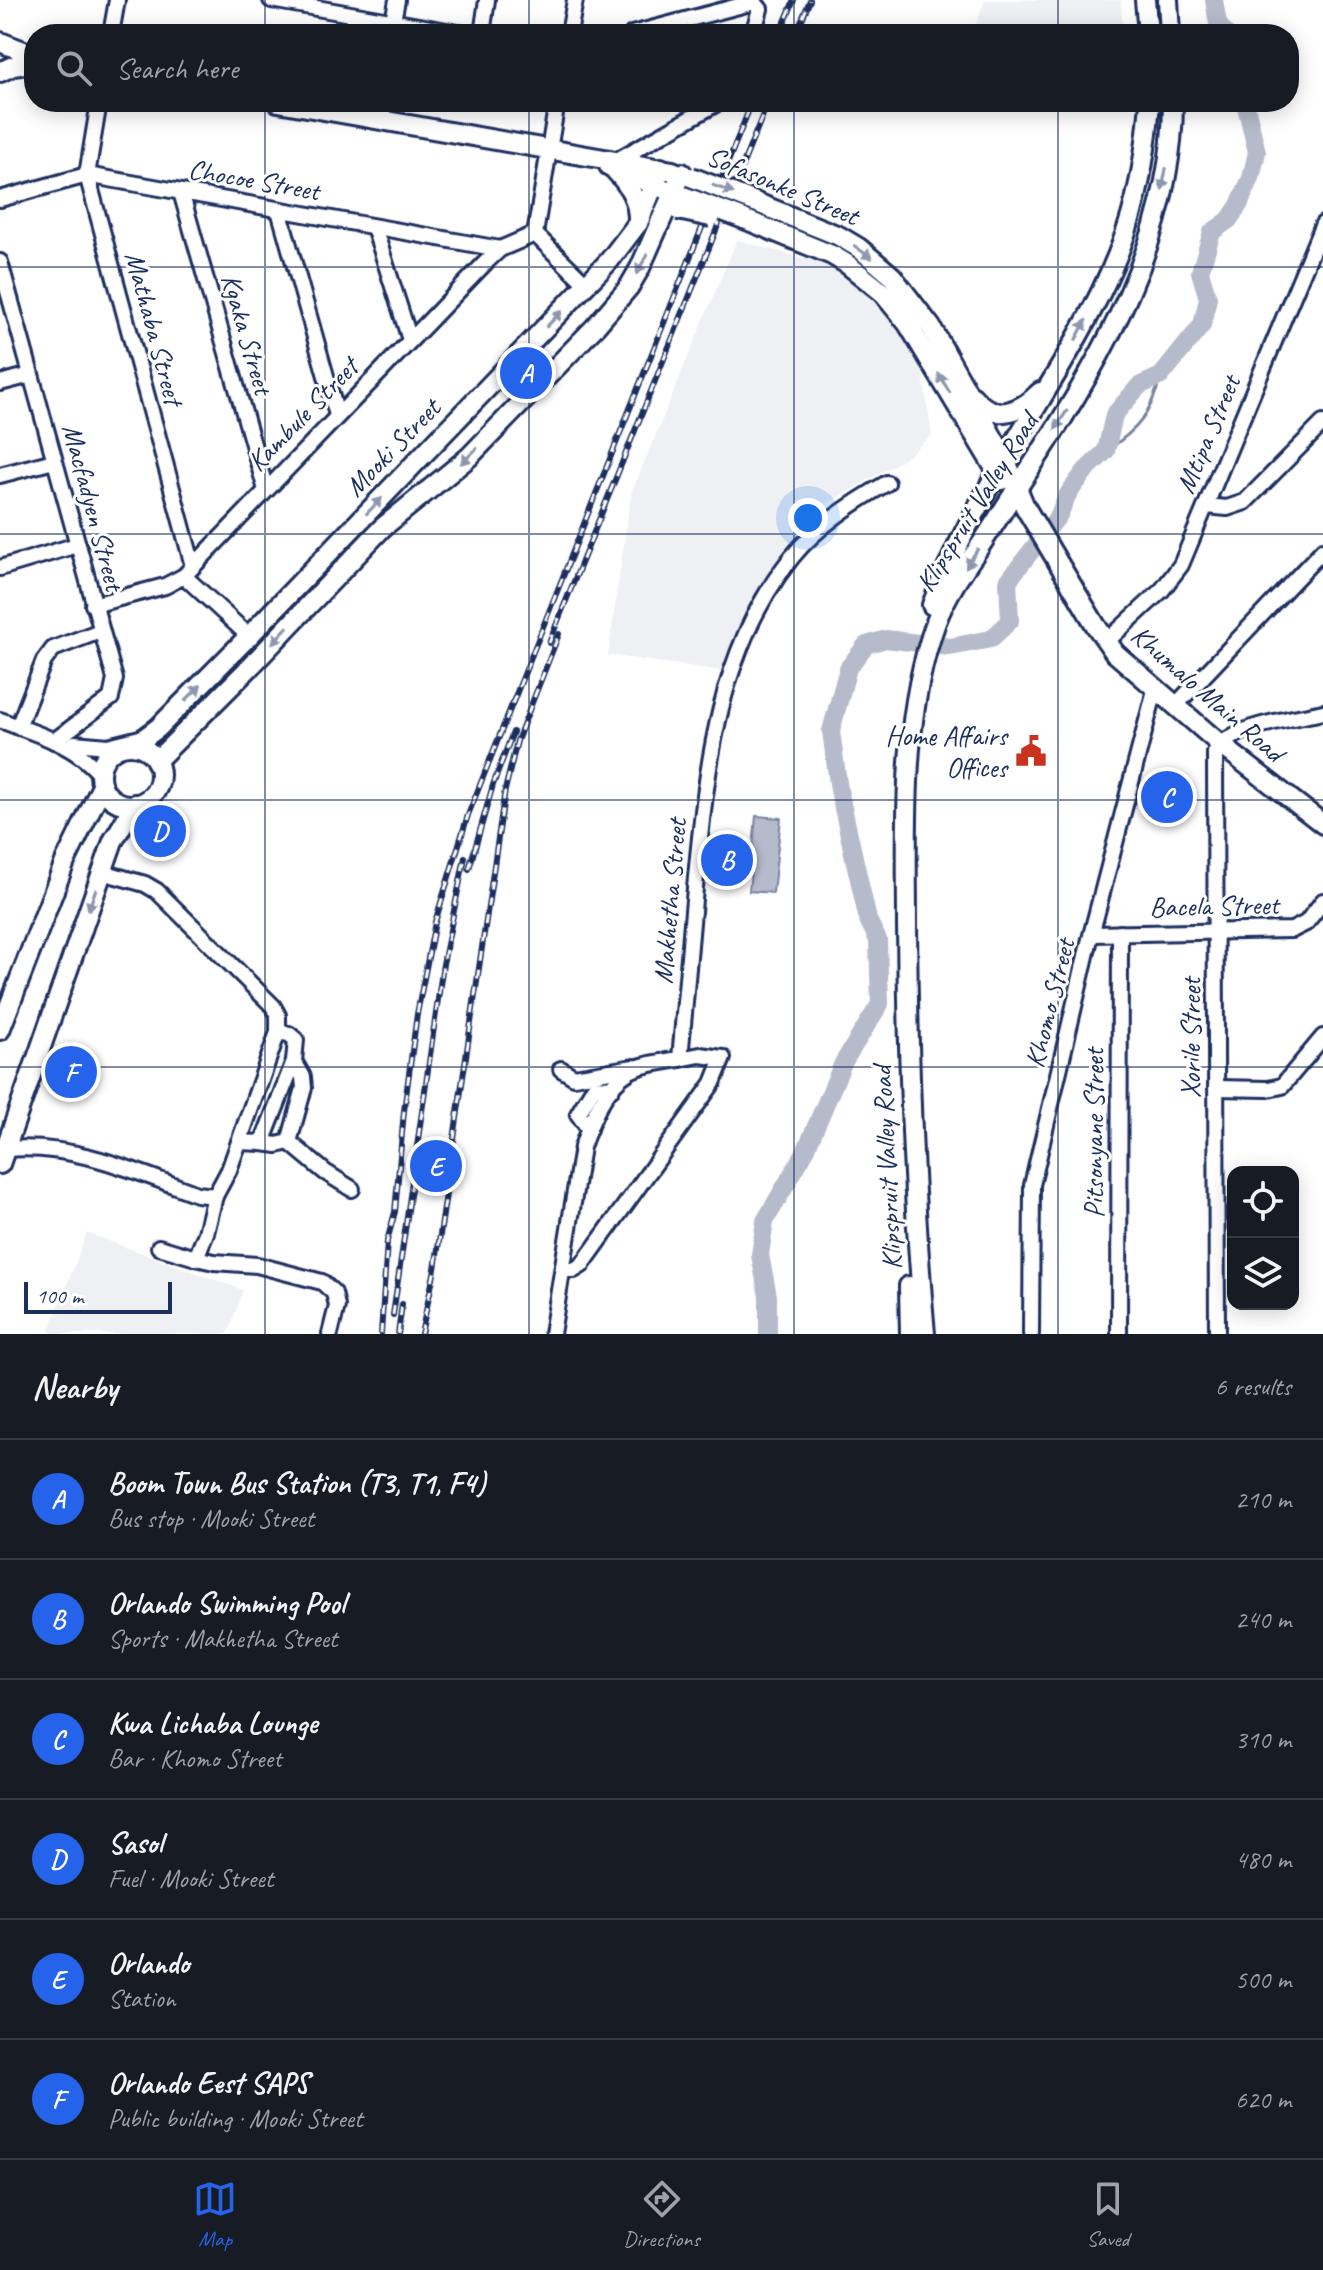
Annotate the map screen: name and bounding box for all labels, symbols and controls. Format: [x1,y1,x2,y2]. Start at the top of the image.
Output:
search box [24,24,1299,112]
icon: search [52,46,96,90]
text: Search here [116,49,238,87]
street label: Sofasonke Street [702,138,866,234]
street label: Chocoe Street [186,151,325,209]
one-way arrow [1158,167,1170,192]
one-way arrow [711,183,735,196]
one-way arrow [853,244,874,259]
street label: Mathaba Street [117,248,193,412]
one-way arrow [635,252,648,275]
street label: Kgaka Street [214,270,282,401]
one-way arrow [545,310,563,329]
one-way arrow [1075,318,1088,341]
pin: A [500,343,552,403]
street label: Kambule Street [239,347,368,479]
street label: Mtipa Street [1167,368,1249,498]
one-way arrow [937,372,951,394]
street label: Mooki Street [337,389,449,504]
street label: Klipspruit Valley Road [908,403,1047,598]
one-way arrow [1053,409,1068,430]
street label: Macfadyen Street [54,420,133,597]
one-way arrow [460,447,479,465]
one-way arrow [364,497,383,516]
your location [788,498,828,538]
one-way arrow [965,547,980,568]
street label: Khumalo Main Road [1124,617,1294,772]
one-way arrow [272,625,290,644]
one-way arrow [183,684,202,703]
place label: Home Affairs Offices [885,718,1009,785]
public building icon: Home Affairs Offices [1014,734,1048,768]
pin: C [1141,767,1193,827]
pin: D [134,801,186,861]
street label: Makhetha Street [645,814,694,985]
pin: B [701,830,753,890]
street label: Bacela Street [1149,887,1282,924]
one-way arrow [86,889,98,913]
street label: Khomo Street [1017,933,1083,1071]
street label: Xorile Street [1173,975,1208,1098]
pin: F [45,1042,97,1102]
street label: Pitsonyane Street [1076,1045,1111,1218]
street label: Klipspruit Valley Road [863,1061,909,1271]
pin: E [410,1136,462,1196]
map controls [1227,1166,1299,1310]
button: locate [1227,1166,1299,1238]
button: layers [1227,1238,1299,1310]
scale bar [24,1278,172,1314]
text: 100 m [36,1282,83,1310]
text: Nearby [32,1365,118,1408]
text: 6 results [1215,1370,1291,1403]
text: Boom Town Bus Station (T3, T1, F4) [108,1464,486,1502]
text: A [51,1483,65,1516]
text: 210 m [1235,1483,1291,1516]
text: Bus stop · Mooki Street [108,1502,314,1535]
text: Orlando Swimming Pool [108,1584,345,1622]
text: B [51,1603,65,1636]
text: 240 m [1235,1603,1291,1636]
text: Sports · Makhetha Street [108,1622,337,1655]
text: Kwa Lichaba Lounge [108,1704,317,1742]
text: C [52,1723,64,1756]
text: 310 m [1235,1723,1291,1756]
text: Bar · Khomo Street [108,1742,282,1775]
text: Sasol [108,1824,163,1862]
text: D [50,1843,66,1876]
text: 480 m [1235,1843,1291,1876]
text: Fuel · Mooki Street [108,1862,273,1895]
text: Orlando [108,1944,189,1982]
text: E [51,1963,65,1996]
text: 500 m [1235,1963,1291,1996]
text: Station [108,1982,175,2015]
text: Orlando Eest SAPS [108,2064,309,2102]
text: F [52,2083,64,2116]
text: 620 m [1235,2083,1291,2116]
text: Public building · Mooki Street [108,2102,363,2135]
tab: Map [193,2177,237,2253]
tab: Directions [623,2177,700,2253]
tab: Saved [1086,2177,1130,2253]

